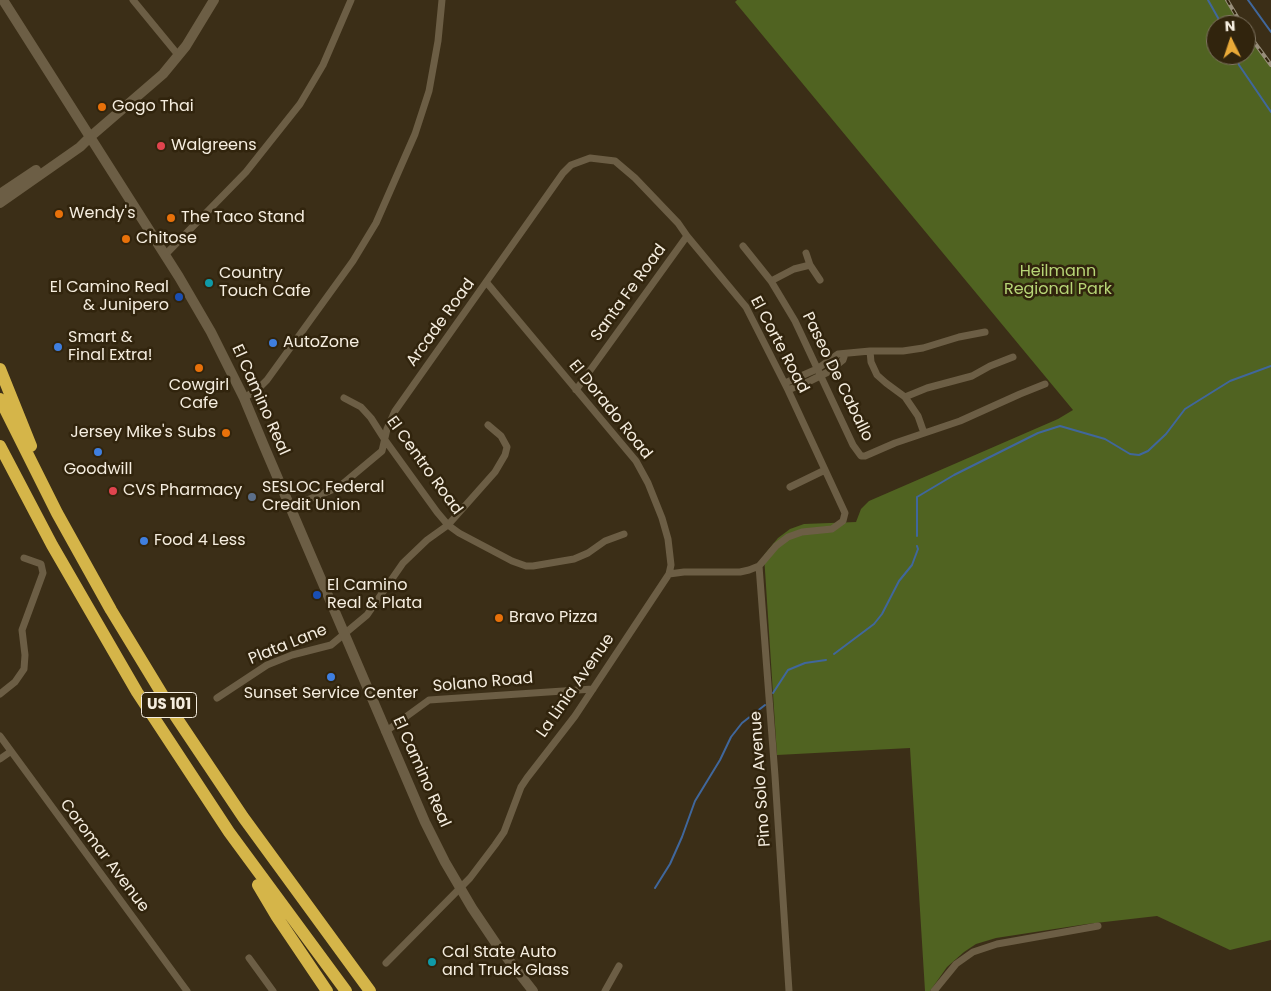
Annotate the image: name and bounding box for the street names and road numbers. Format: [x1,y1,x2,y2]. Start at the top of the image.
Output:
street label: Santa Fe Road [587,241,671,345]
street label: Arcade Road [403,275,479,371]
street label: El Corte Road [746,293,812,397]
street label: Paseo De Caballo [797,309,877,445]
street label: El Camino Real [227,342,293,458]
street label: El Dorado Road [564,357,656,463]
street label: El Centro Road [382,413,466,519]
street label: Plata Lane [246,621,330,669]
street label: La Linia Avenue [533,630,619,742]
street label: Solano Road [432,669,534,697]
road number: US 101 [142,692,196,718]
street label: Pino Solo Avenue [747,710,775,848]
street label: El Camino Real [388,714,454,830]
street label: Coromar Avenue [55,796,153,916]

